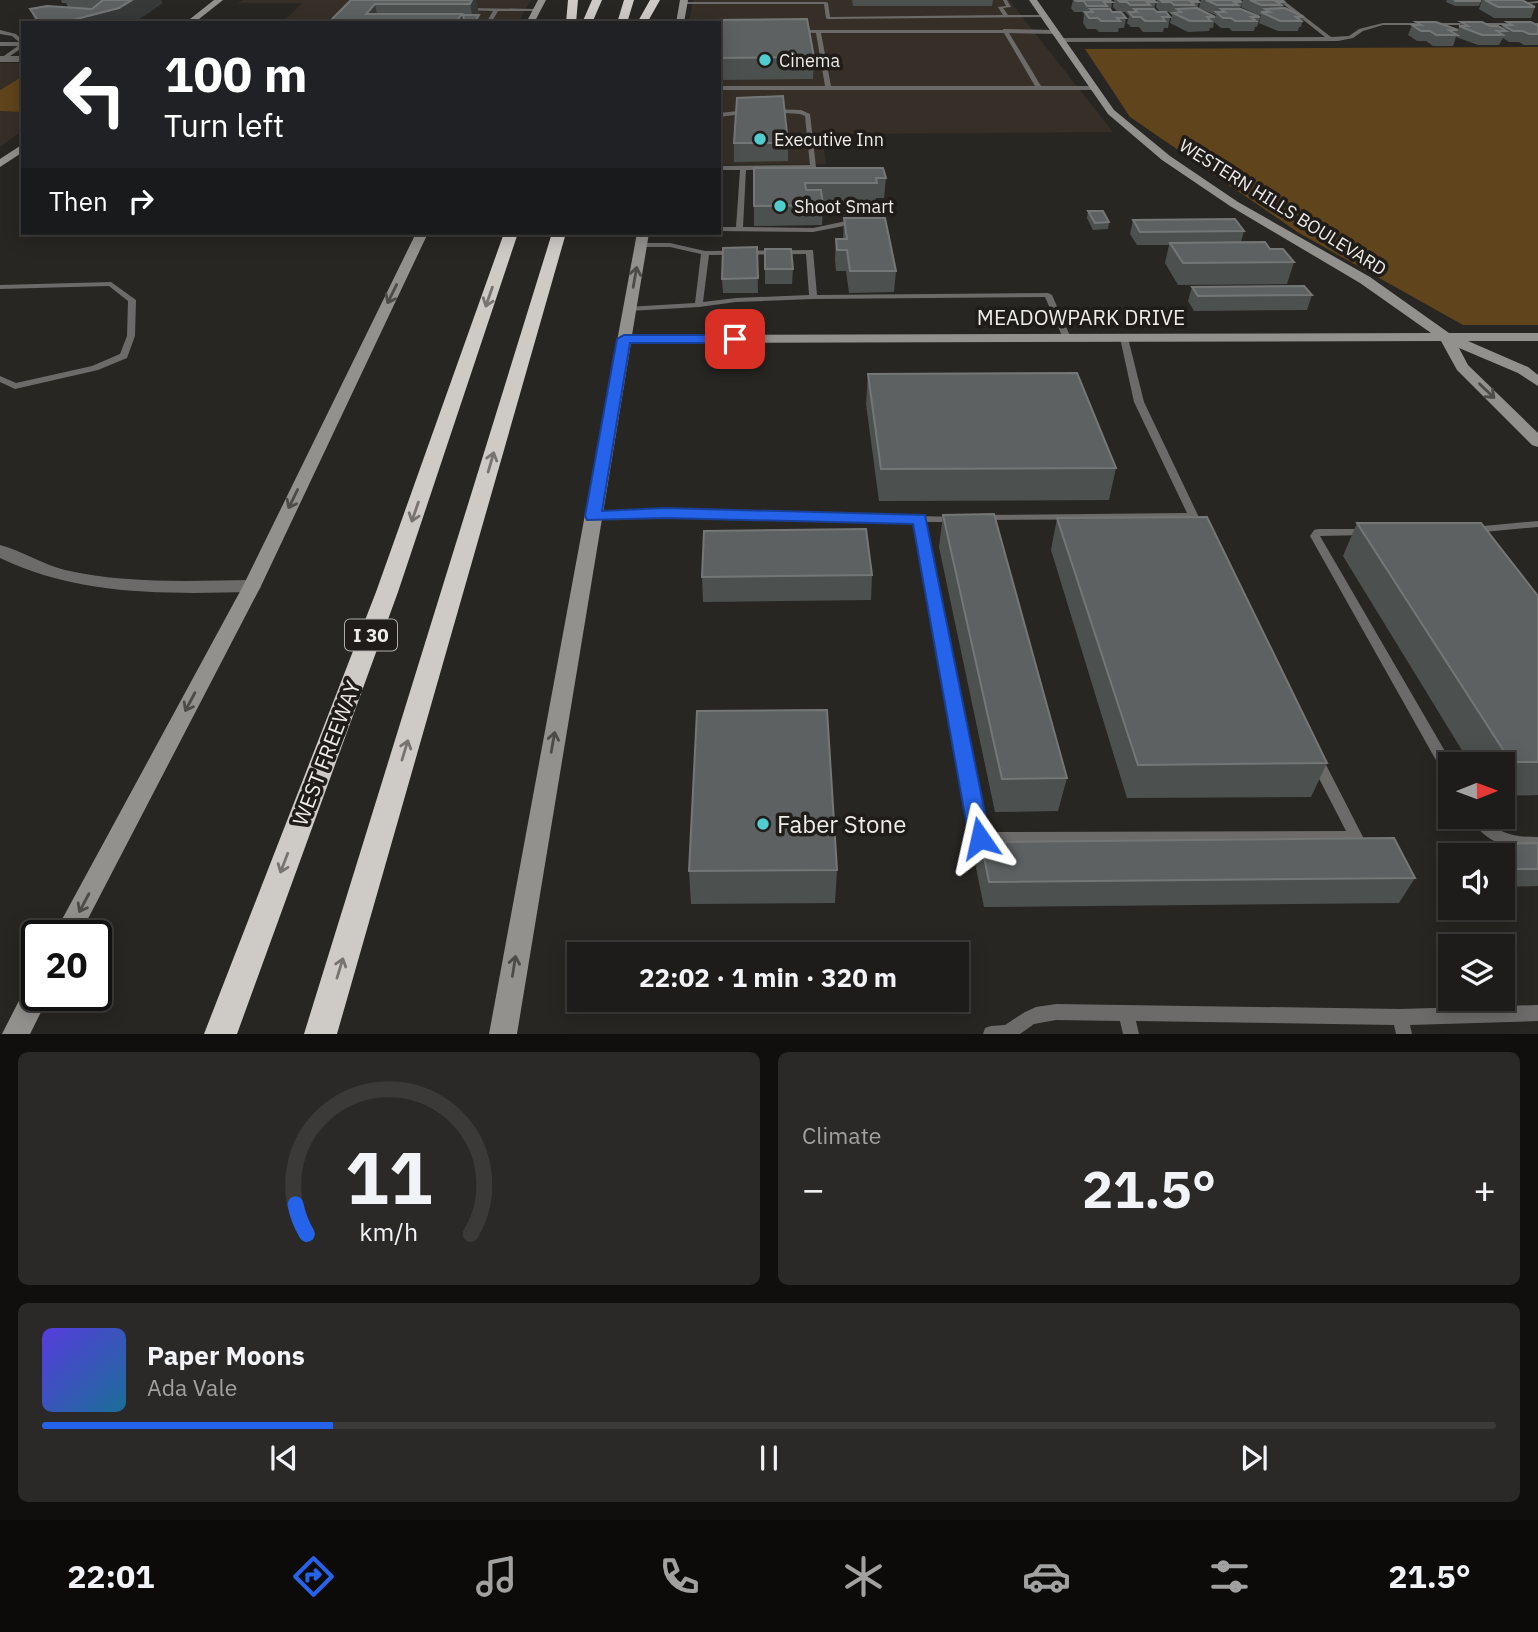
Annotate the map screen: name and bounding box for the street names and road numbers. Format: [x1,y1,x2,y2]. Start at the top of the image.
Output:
street label: WESTERN HILLS BOULEVARD [1175,134,1391,280]
street label: MEADOWPARK DRIVE [977,303,1185,331]
road number: I 30 [345,620,397,650]
street label: WEST FREEWAY [286,676,367,829]

